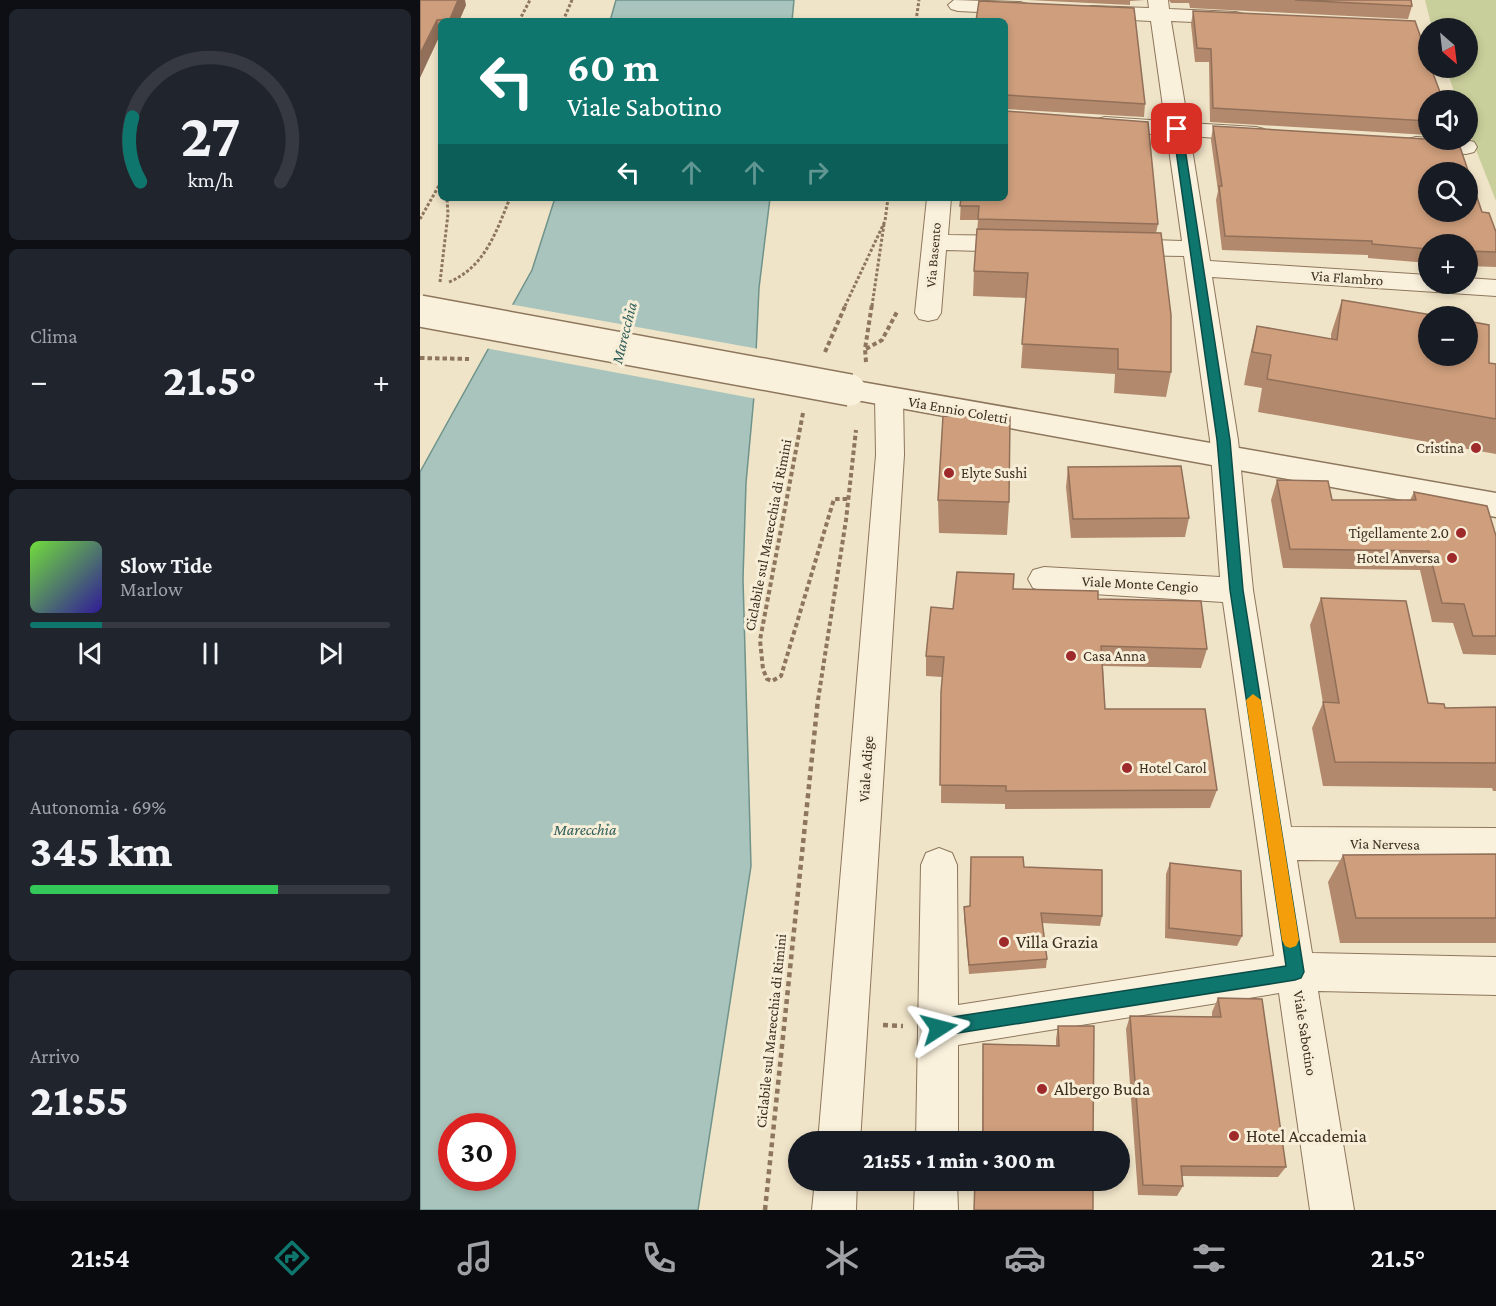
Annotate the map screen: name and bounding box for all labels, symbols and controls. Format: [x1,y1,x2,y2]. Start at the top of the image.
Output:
north arrow [1418,18,1478,78]
map controls [1418,18,1478,366]
icon: left [468,42,546,120]
text: 60 m [567,43,659,90]
button: sound [1418,90,1478,150]
text: Viale Sabotino [567,92,722,122]
text: 27 [180,100,240,169]
pin [1151,103,1202,154]
icon: arrive [1160,112,1193,145]
icon: left [612,156,645,189]
icon: ahead [675,156,708,189]
icon: ahead [738,156,771,189]
icon: right [801,156,834,189]
button: search [1418,162,1478,222]
text: km/h [187,168,234,192]
street label: Via Basento [922,222,944,288]
button: + [1418,234,1478,294]
street label: Via Flambro [1310,267,1384,289]
water label: Marecchia [608,300,640,367]
button: − [1418,306,1478,366]
text: Clima [30,325,78,347]
text: 21.5° [163,355,257,405]
text: − [30,362,47,399]
text: + [373,362,390,399]
street label: Via Ennio Coletti [907,393,1009,427]
street label: Ciclabile sul Marecchia di Rimini [742,438,794,632]
place label: Cristina [1416,440,1464,456]
marker: Cristina [1469,441,1483,455]
place label: Elyte Sushi [961,465,1027,482]
marker: Elyte Sushi [942,466,956,480]
place label: Tigellamente 2.0 [1349,525,1449,542]
marker: Tigellamente 2.0 [1454,526,1468,540]
place label: Hotel Anversa [1357,550,1440,566]
marker: Hotel Anversa [1445,551,1459,565]
text: Slow Tide [120,553,212,578]
street label: Viale Monte Cengio [1081,573,1199,596]
text: Marlow [120,578,183,600]
icon: previous [74,637,107,670]
icon: pause [194,637,227,670]
icon: next [314,637,347,670]
place label: Casa Anna [1083,648,1146,664]
marker: Casa Anna [1064,649,1078,663]
street label: Viale Adige [856,735,877,803]
place label: Hotel Carol [1139,760,1207,776]
marker: Hotel Carol [1120,761,1134,775]
text: Autonomia · 69% [30,796,166,818]
water label: Marecchia [553,821,617,838]
text: 345 km [30,826,172,876]
street label: Via Nervesa [1350,835,1420,853]
place label: Villa Grazia [1016,932,1098,952]
street label: Ciclabile sul Marecchia di Rimini [753,933,789,1129]
marker: Villa Grazia [997,935,1011,949]
street label: Viale Sabotino [1290,989,1320,1077]
position arrow [907,996,971,1060]
text: Arrivo [30,1045,80,1067]
text: 21:55 [30,1075,129,1125]
place label: Albergo Buda [1054,1079,1150,1099]
marker: Albergo Buda [1035,1082,1049,1096]
speed limit sign: 30 [438,1113,516,1191]
place label: Hotel Accademia [1246,1126,1367,1146]
marker: Hotel Accademia [1227,1129,1241,1143]
text: 21:55 · 1 min · 300 m [863,1148,1055,1173]
icon: directions [271,1237,313,1279]
icon: music [454,1237,496,1279]
icon: phone [638,1237,680,1279]
icon: climate [821,1237,863,1279]
icon: car [1004,1237,1046,1279]
icon: filters [1188,1237,1230,1279]
text: 21:54 [71,1243,130,1273]
text: 21.5° [1371,1243,1425,1273]

